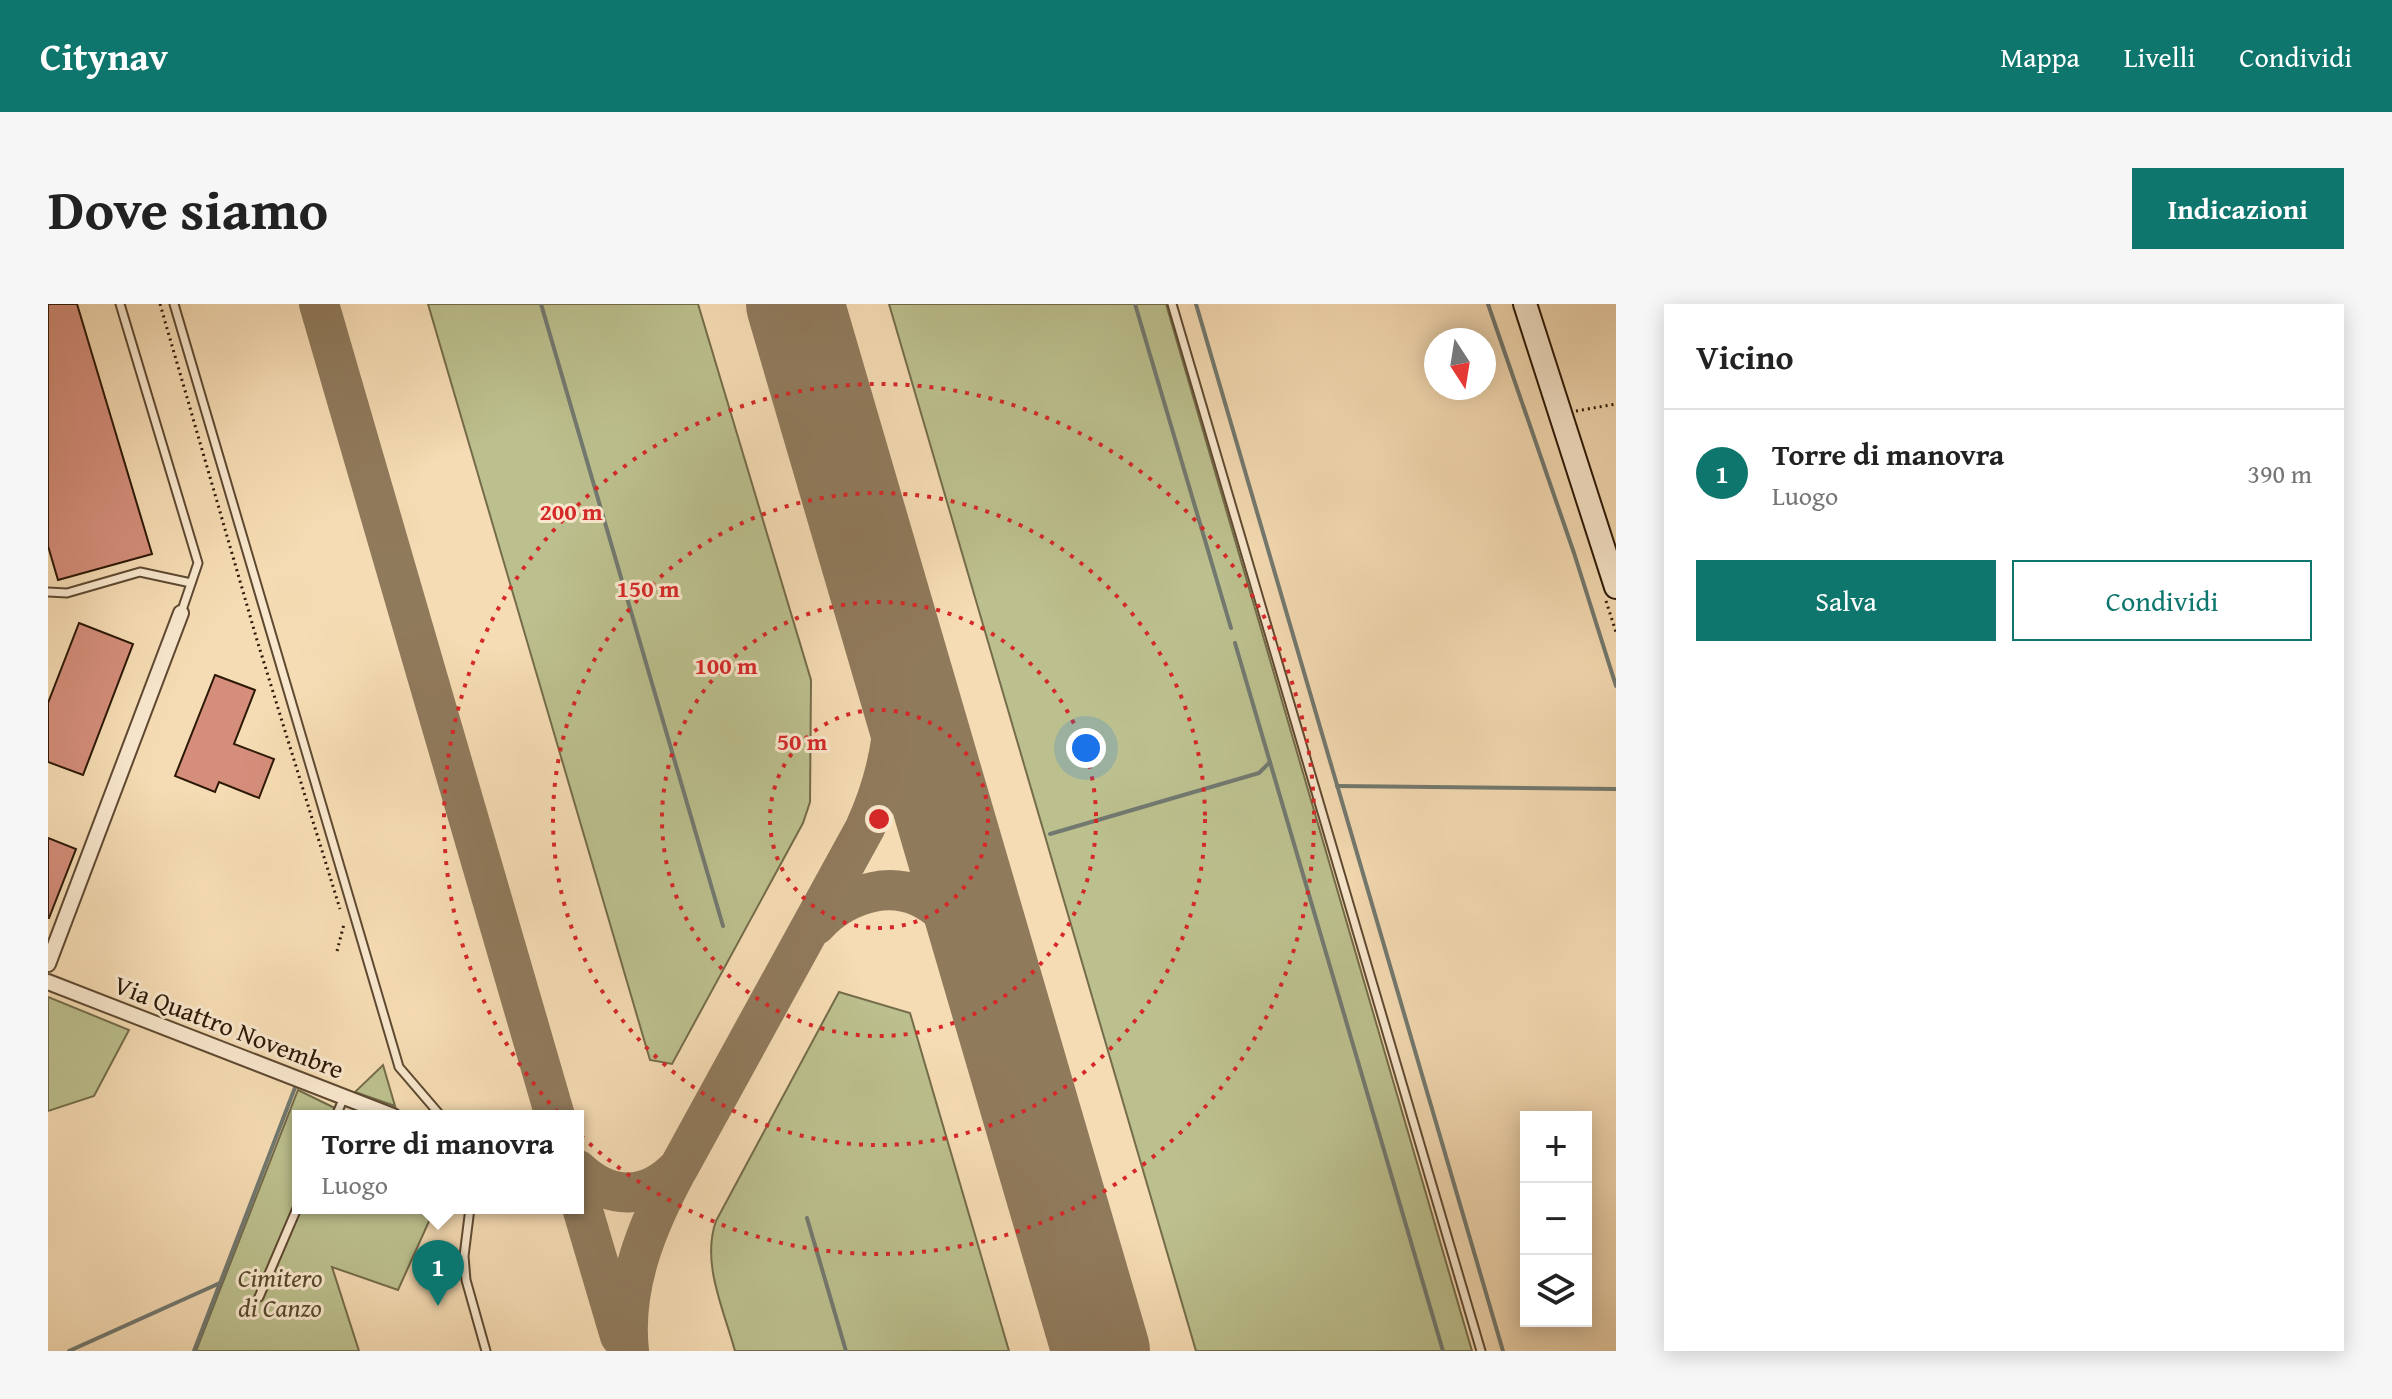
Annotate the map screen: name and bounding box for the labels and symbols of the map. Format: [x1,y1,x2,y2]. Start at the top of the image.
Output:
north arrow [1424,328,1496,400]
text: 200 m [539,494,603,529]
text: 150 m [616,571,680,606]
text: 100 m [694,648,758,683]
text: 50 m [777,724,828,759]
your location [1066,728,1106,768]
centre of rings [865,805,893,833]
street label: Via Quattro Novembre [108,965,350,1088]
pin: 1 [412,1240,464,1306]
park label: Cimitero di Canzo [238,1258,322,1327]

